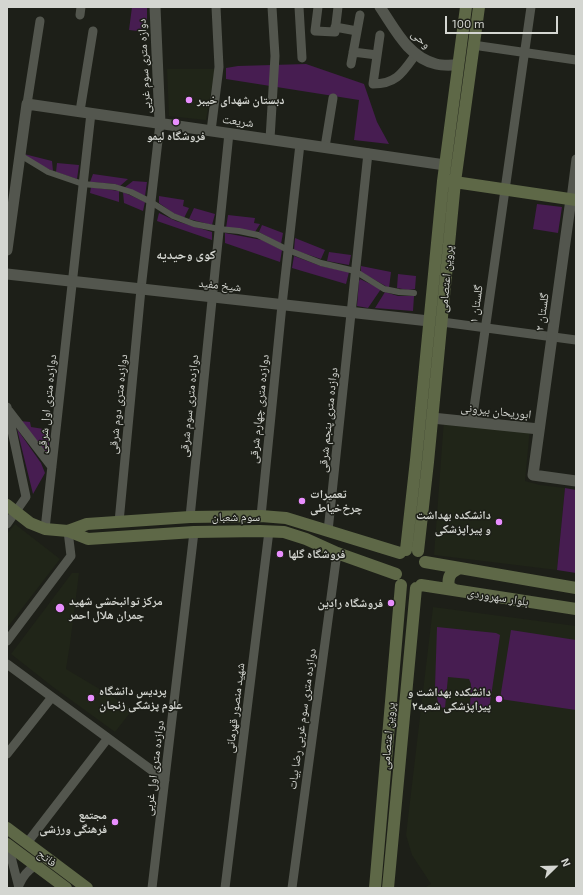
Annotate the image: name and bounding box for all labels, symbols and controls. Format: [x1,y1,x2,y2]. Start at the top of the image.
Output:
scale bar [447,8,560,34]
text: 100 m [452,16,484,30]
street label: دوازه متری سوم غربی [134,18,154,114]
street label: وحی [408,26,434,52]
place label: دبستان شهدای خیبر [197,93,284,107]
marker: دبستان شهدای خیبر [184,95,194,105]
street label: شریعت [221,112,255,130]
marker: فروشگاه لیمو [171,117,181,127]
place label: فروشگاه لیمو [147,129,205,143]
street label: پروین اعتصامی [436,245,456,313]
district label: کوی وحیدیه [156,247,216,263]
street label: شیخ مفید [198,276,242,294]
street label: گلستان ۱ [466,284,486,324]
street label: گلستان ۲ [532,292,552,332]
street label: دوازده متری دوم شرقی [106,353,130,455]
street label: دوازده متری اول شرقی [35,354,59,454]
street label: دوازده متری سوم شرقی [176,354,202,458]
street label: دوازده متری چهارم شرقی [246,354,272,464]
street label: دوازده متری پنجم شرقی [315,367,341,473]
street label: ابوریحان بیرونی [460,400,532,422]
place label: تعمیرات چرخ‌خیاطی [310,487,363,515]
marker: تعمیرات چرخ‌خیاطی [297,496,307,506]
place label: دانشکده بهداشت و پیراپزشکی [416,508,491,536]
street label: سوم شعبان [212,510,260,524]
marker: دانشکده بهداشت و پیراپزشکی [494,517,504,527]
place label: فروشگاه گلها [288,547,345,561]
marker: فروشگاه گلها [275,549,285,559]
street label: بلوار سهروردی [466,585,530,609]
place label: مرکز توانبخشی شهید چمران هلال احمر [69,594,163,622]
place label: فروشگاه رادین [318,596,383,610]
marker: فروشگاه رادین [386,598,396,608]
marker: مرکز توانبخشی شهید چمران هلال احمر [54,602,66,614]
street label: دوازده متری سوم غربی رضا بیات [285,648,319,790]
street label: شهید منصور قهرمانی [222,662,248,754]
place label: پردیس دانشگاه علوم پزشکى زنجان [99,684,183,712]
place label: دانشکده بهداشت و پیراپزشکى شعبه۲ [408,685,491,713]
marker: پردیس دانشگاه علوم پزشکى زنجان [86,693,96,703]
marker: دانشکده بهداشت و پیراپزشکى شعبه۲ [494,694,504,704]
street label: پروین اعتصامی [378,702,398,770]
street label: دوازده متری اول غربی [141,719,167,817]
place label: مجتمع فرهنگی ورزشی [39,808,107,836]
marker: مجتمع فرهنگی ورزشی [110,817,120,827]
street label: فاتح [35,846,59,870]
north arrow [535,847,575,887]
text: N [559,856,574,868]

